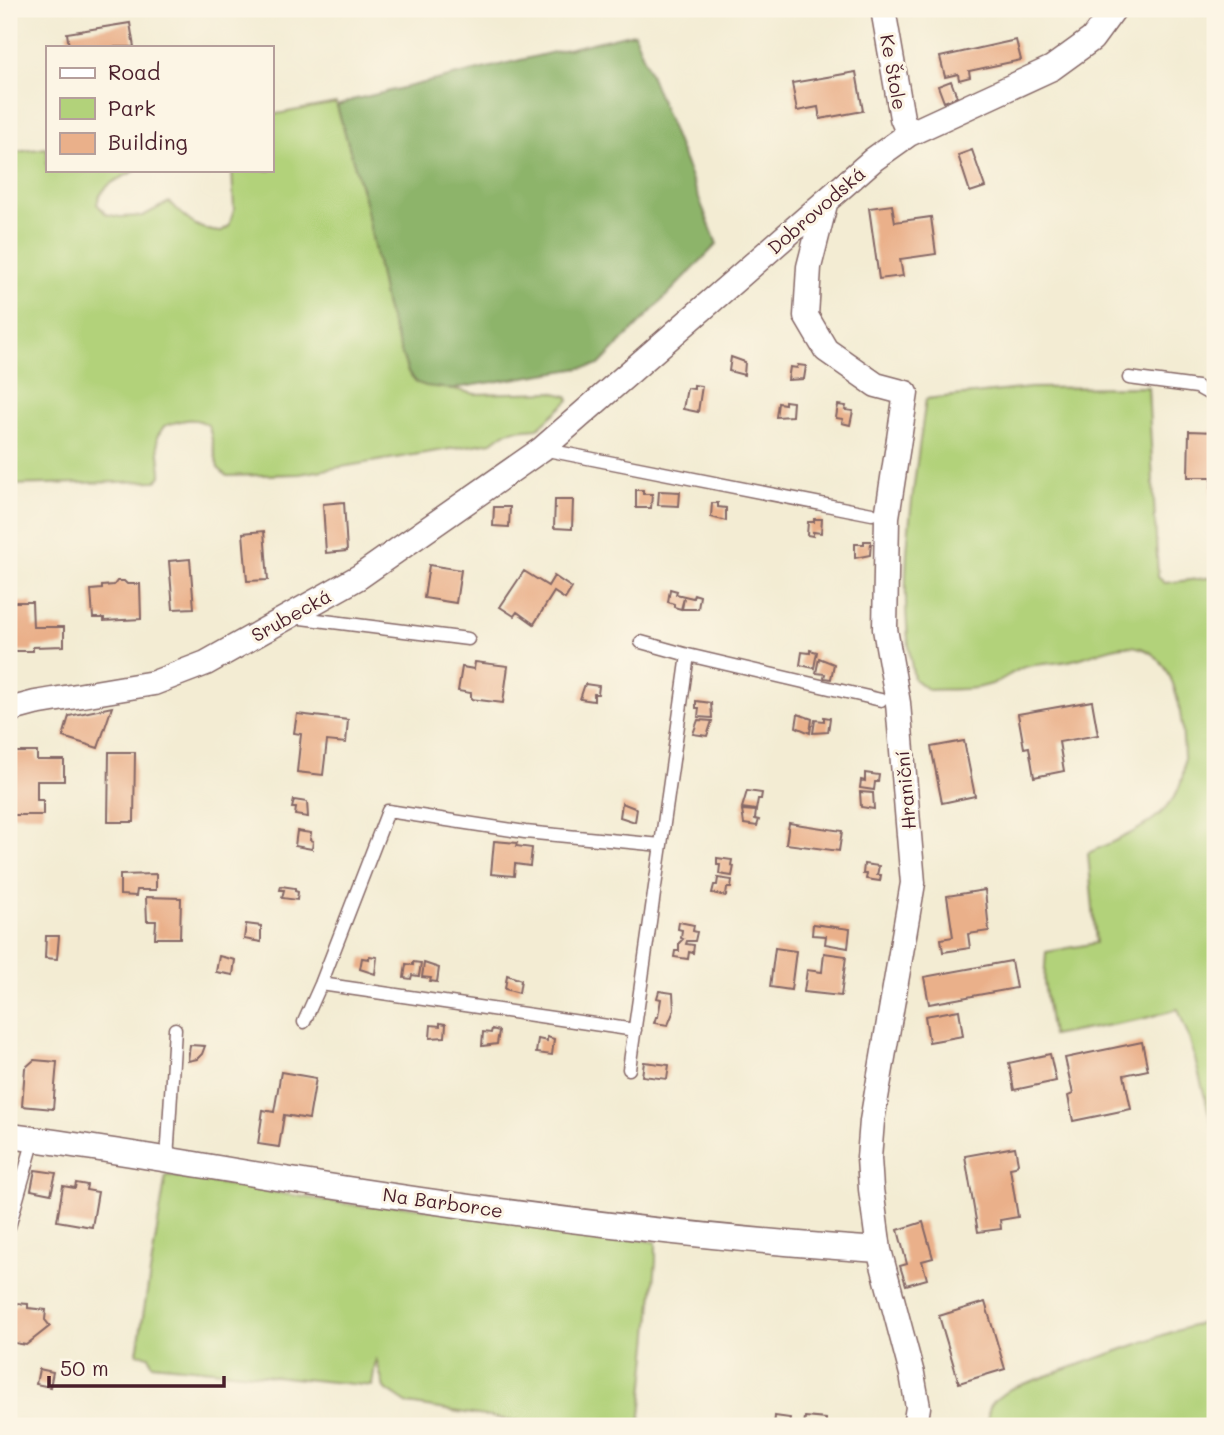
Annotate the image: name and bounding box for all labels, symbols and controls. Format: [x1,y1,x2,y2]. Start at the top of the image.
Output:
street label: Ke Štole [875,32,913,112]
legend [46,46,273,172]
text: Road [108,58,160,85]
text: Park [108,94,156,121]
text: Building [108,128,188,155]
street label: Dobrovodská [762,161,870,259]
street label: Srubecká [247,583,335,647]
street label: Hraniční [889,750,921,830]
street label: Na Barborce [381,1181,505,1223]
scale bar [49,1344,224,1388]
text: 50 m [60,1354,109,1381]

